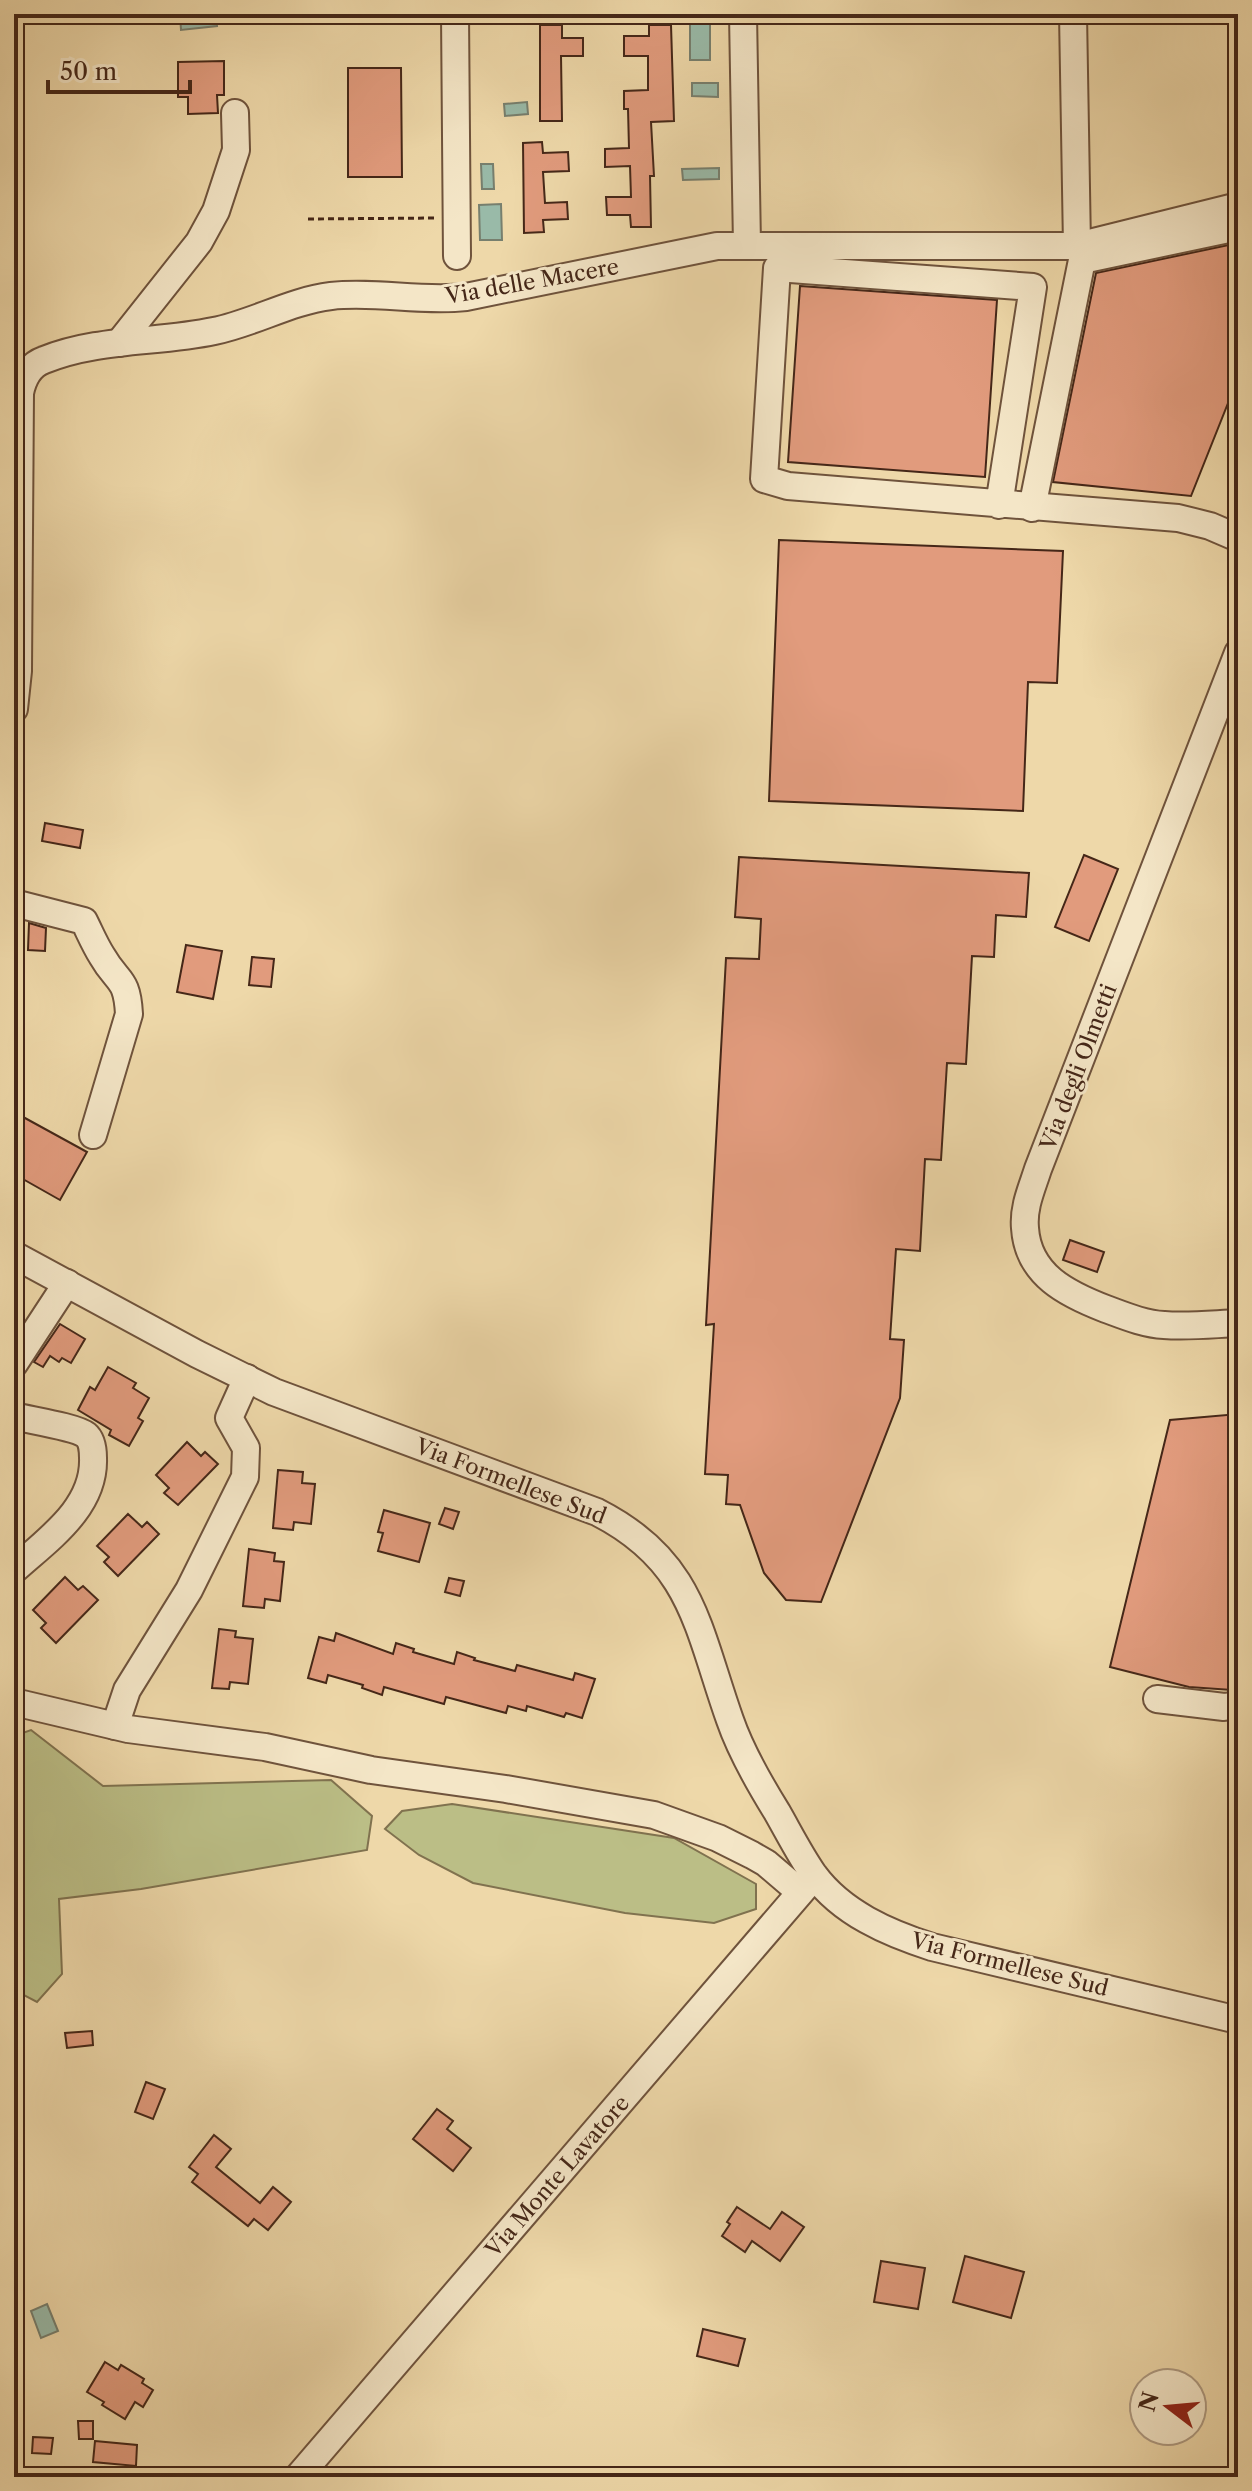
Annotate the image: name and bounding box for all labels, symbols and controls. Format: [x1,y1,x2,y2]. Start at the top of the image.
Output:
scale bar [48,44,190,94]
text: 50 m [60,57,117,86]
street label: Via delle Macere [442,253,621,310]
street label: Via degli Olmetti [1034,980,1123,1155]
street label: Via Formellese Sud [411,1432,610,1530]
street label: Via Formellese Sud [908,1927,1111,2002]
street label: Via Monte Lavatore [479,2090,635,2264]
north arrow [1128,2367,1208,2447]
text: N [1134,2389,1165,2415]

